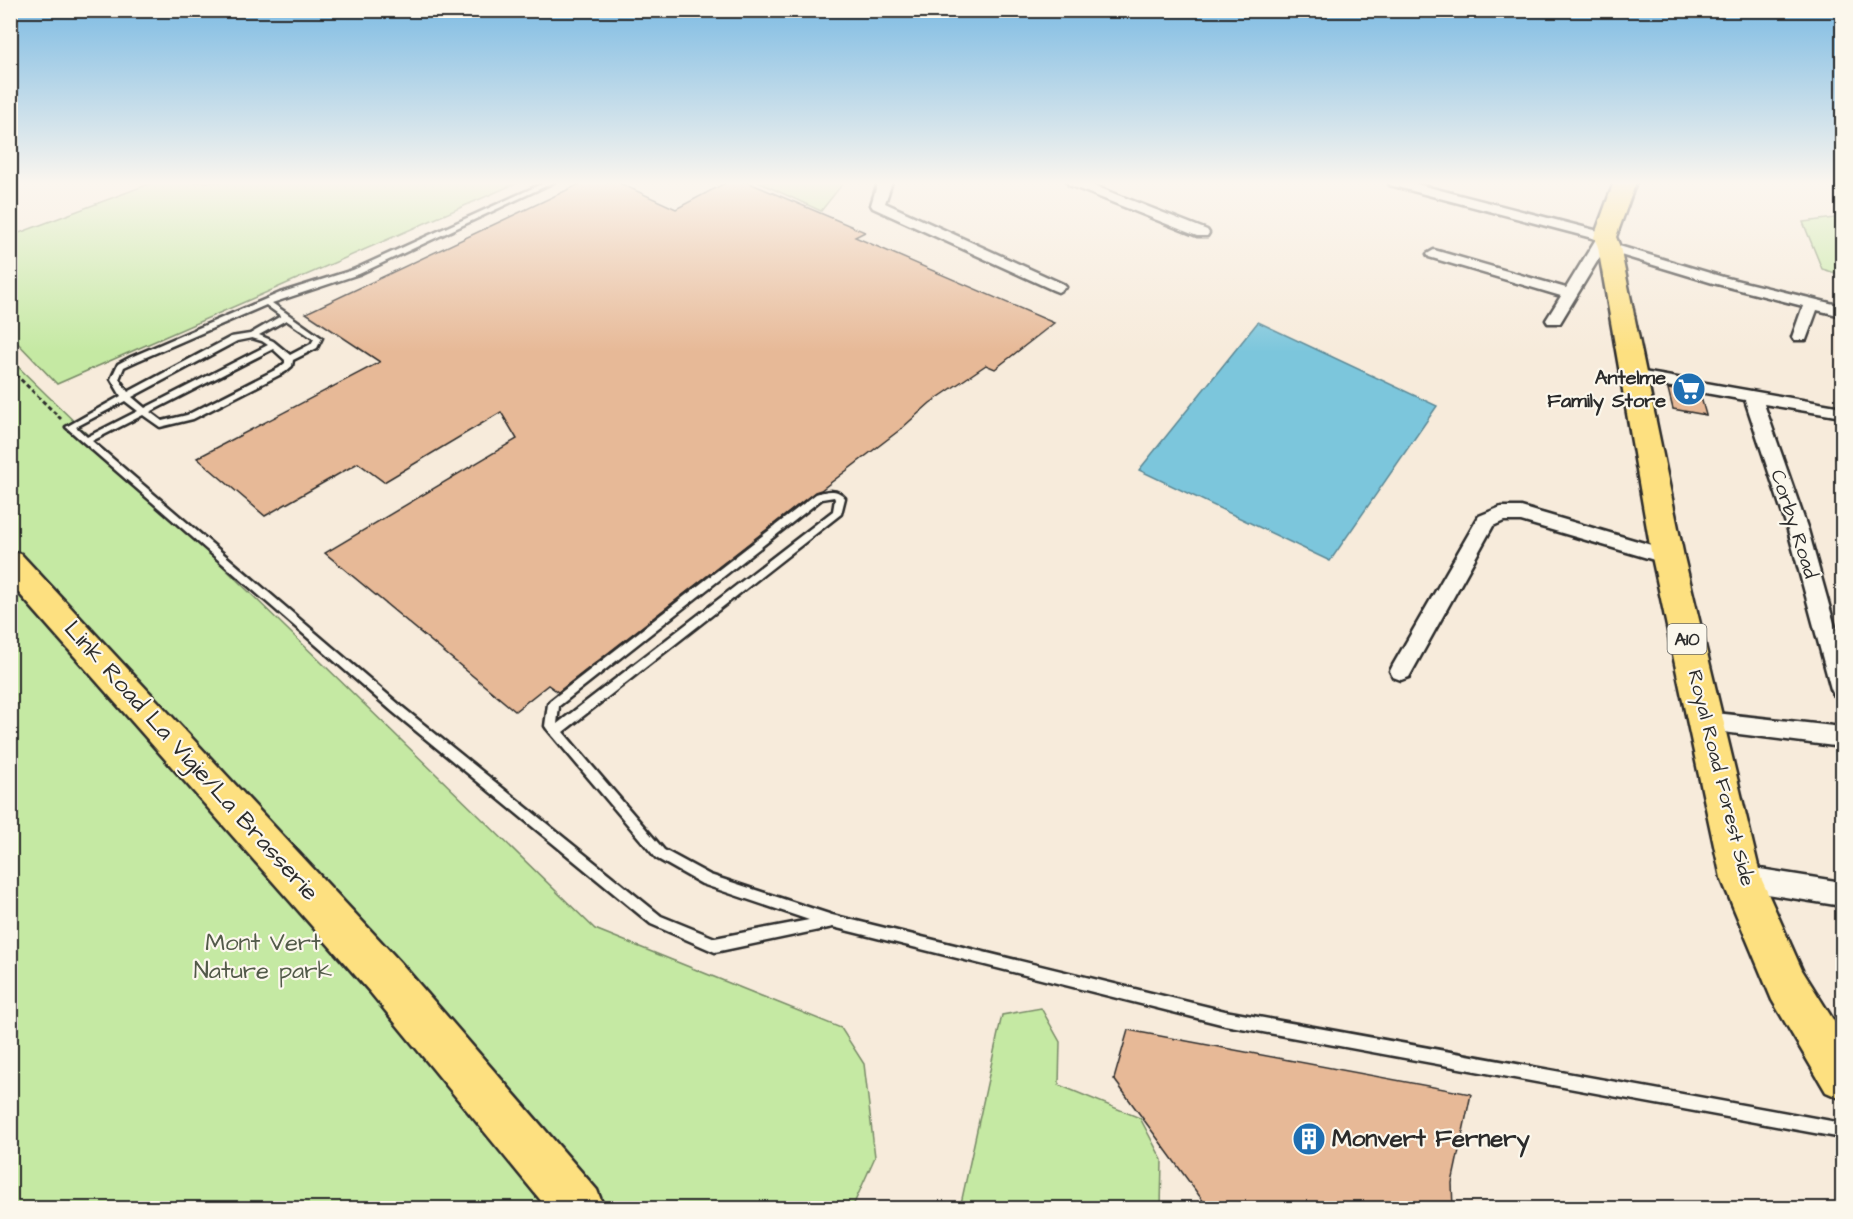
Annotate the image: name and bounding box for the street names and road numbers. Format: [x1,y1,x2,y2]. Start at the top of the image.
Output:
street label: Corby Road [1762,466,1825,582]
street label: Link Road La Vigie/La Brasserie [55,614,326,909]
road number: A10 [1668,624,1706,654]
street label: Royal Road Forest Side [1680,667,1761,889]

